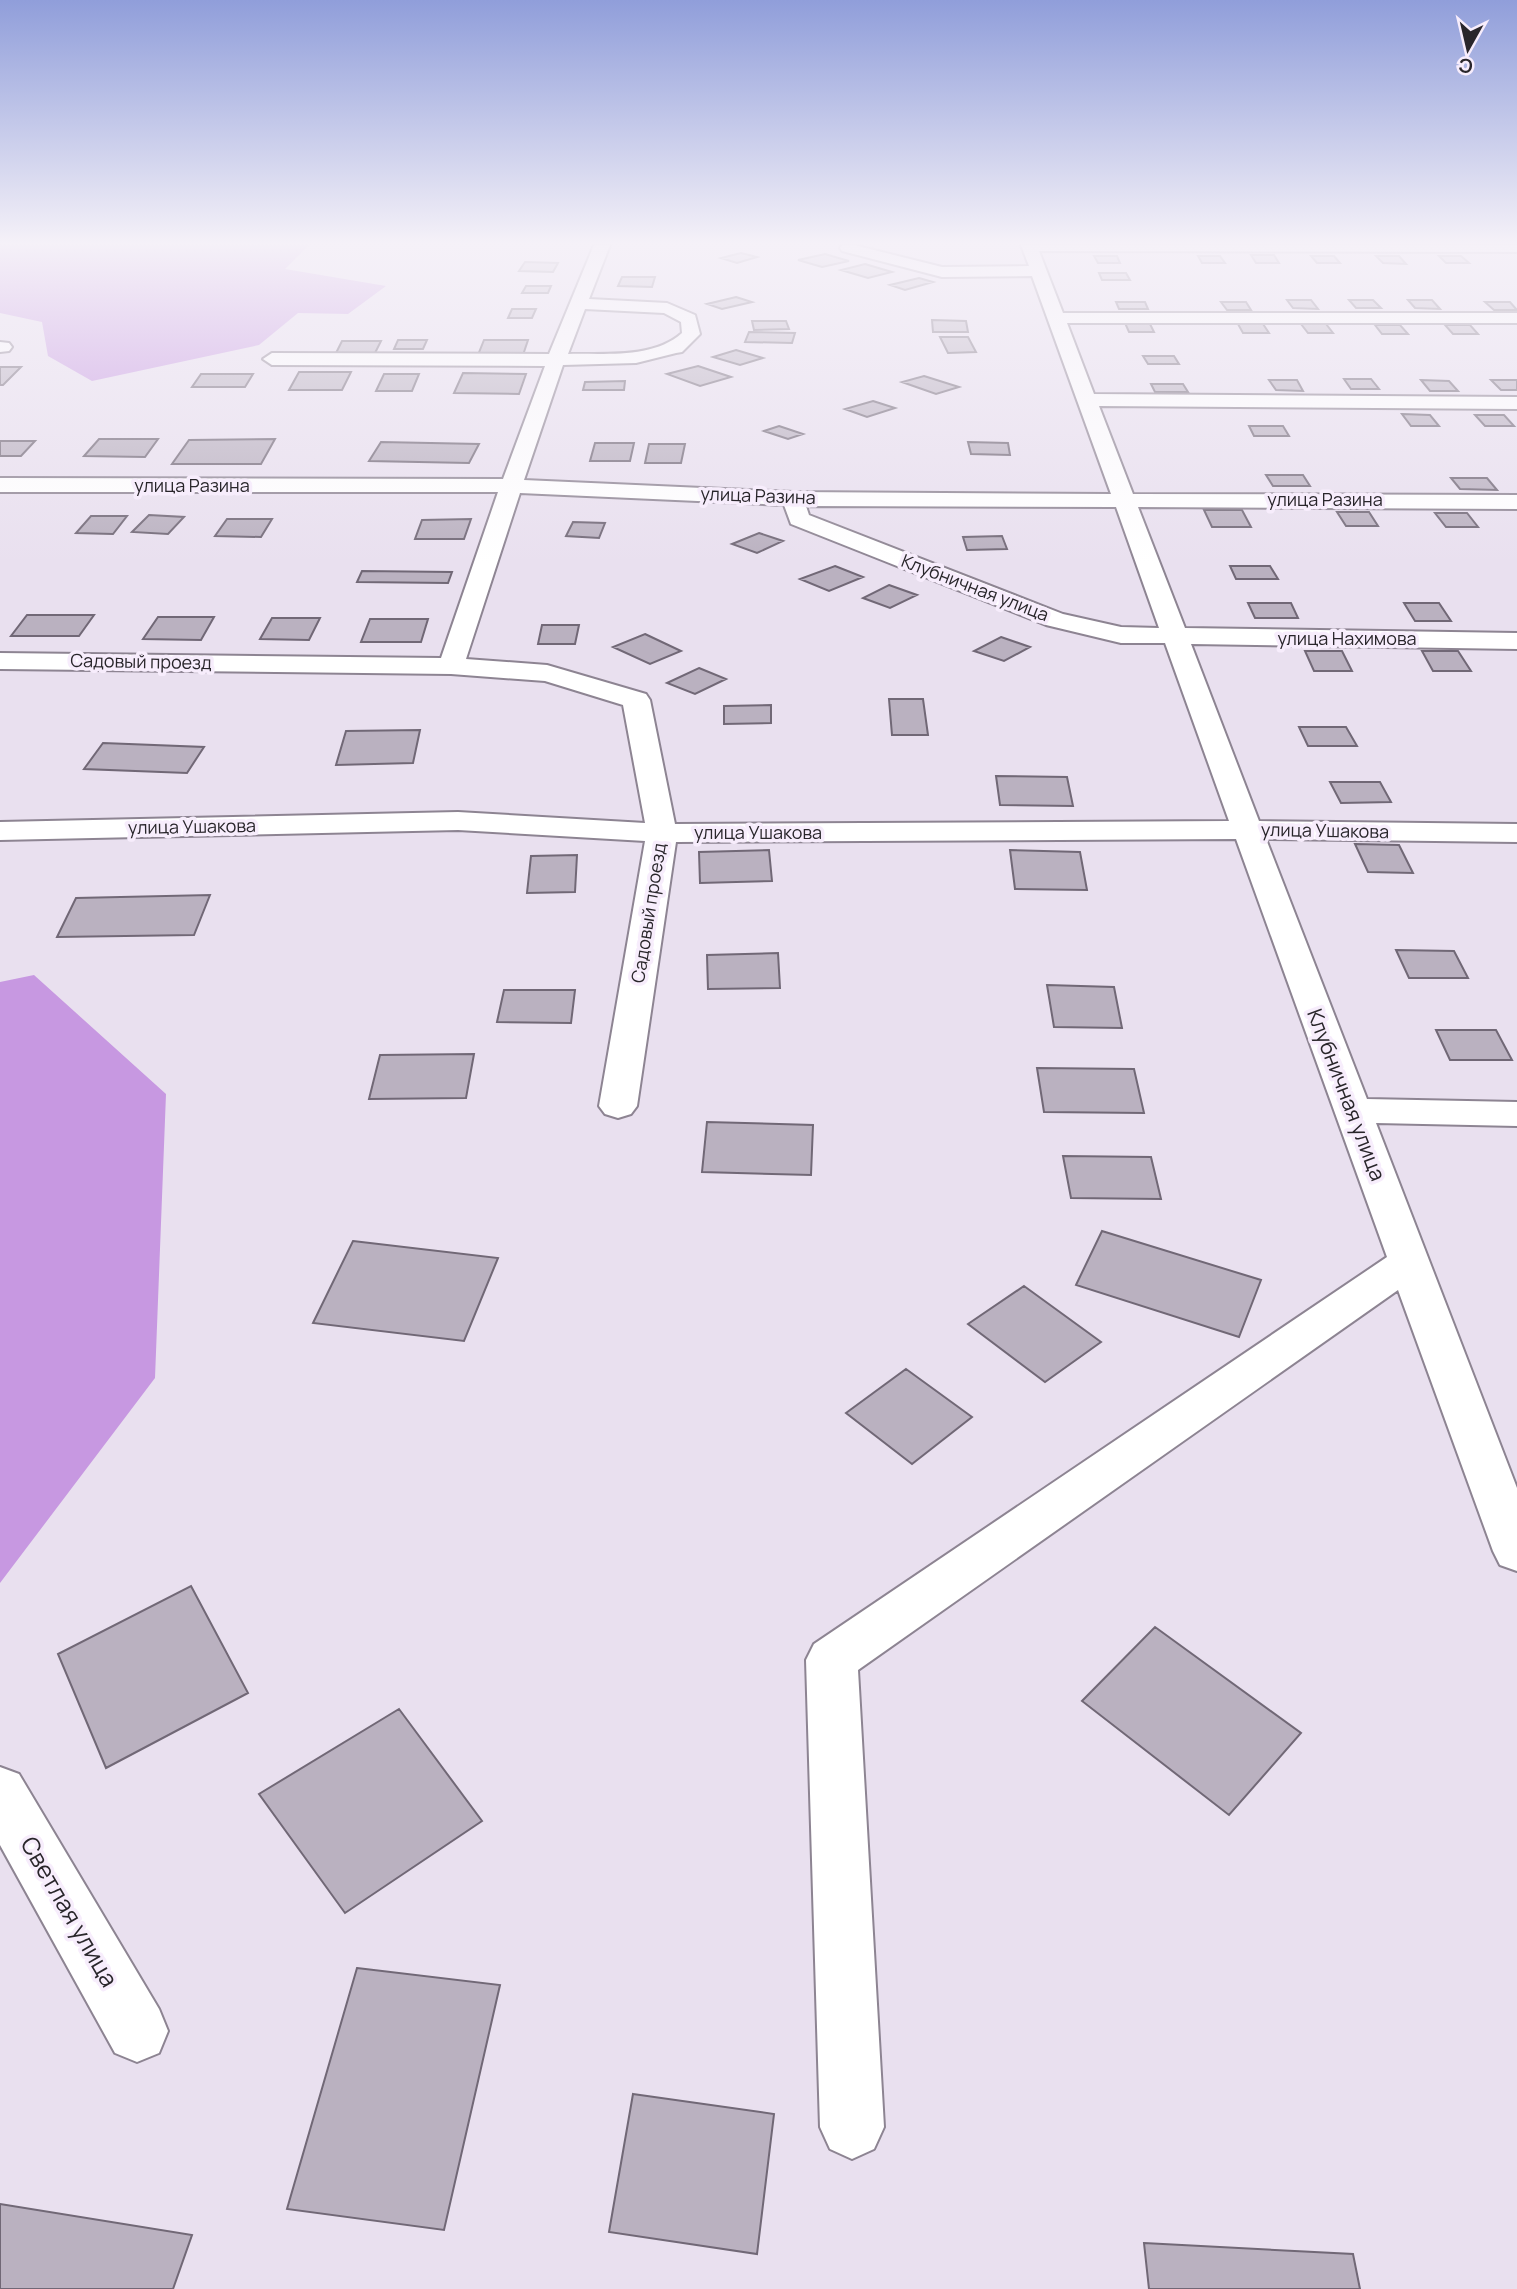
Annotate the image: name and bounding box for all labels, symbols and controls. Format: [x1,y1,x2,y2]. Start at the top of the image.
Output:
north arrow [1433,14,1503,84]
text: С [1457,52,1474,80]
street label: улица Разина [134,473,250,497]
street label: улица Разина [700,481,816,509]
street label: улица Разина [1267,487,1383,511]
street label: Клубничная улица [898,548,1052,626]
street label: улица Нахимова [1277,626,1417,650]
street label: Садовый проезд [70,648,212,674]
street label: улица Ушакова [128,813,256,839]
street label: улица Ушакова [1261,817,1389,843]
street label: улица Ушакова [694,820,822,844]
street label: Садовый проезд [625,841,671,985]
street label: Клубничная улица [1301,1005,1393,1185]
street label: Светлая улица [14,1830,127,1993]

